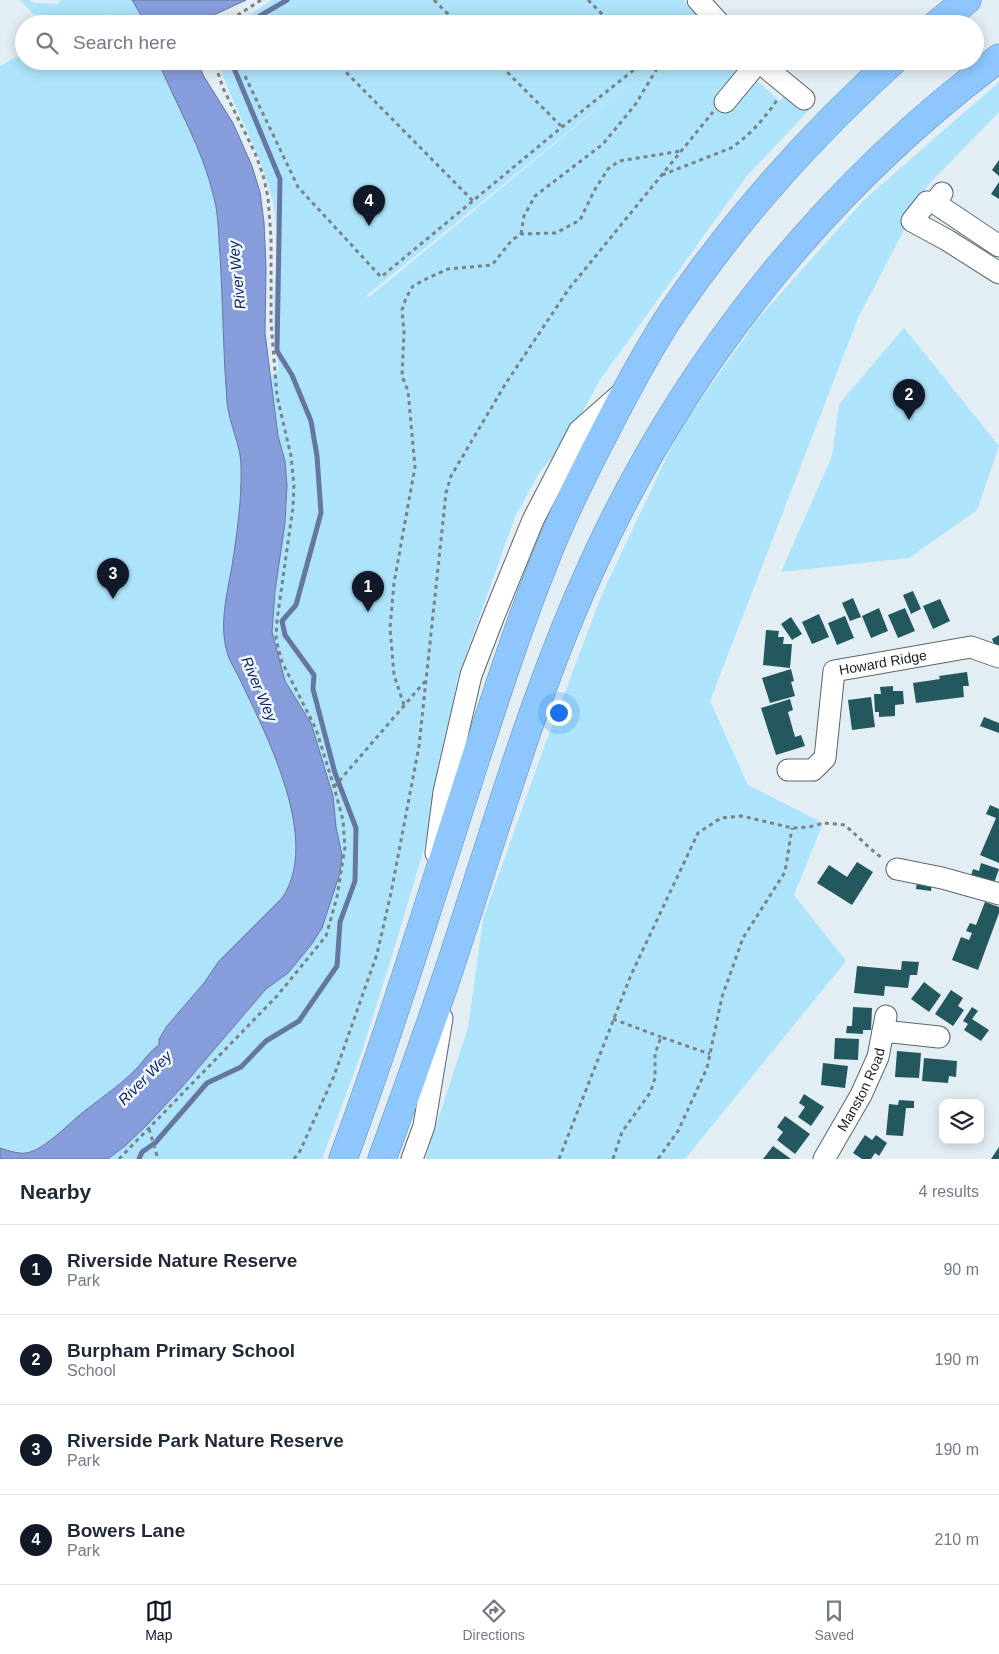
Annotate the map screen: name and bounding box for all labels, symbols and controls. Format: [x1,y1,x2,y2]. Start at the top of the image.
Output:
search box [15,15,984,70]
icon: search [33,29,61,57]
text: Search here [73,32,177,53]
pin: 4 [353,185,385,226]
water label: River Wey [224,238,249,310]
pin: 2 [893,379,925,420]
pin: 3 [97,558,129,599]
pin: 1 [352,571,384,612]
street label: Howard Ridge [838,647,928,678]
water label: River Wey [238,654,281,725]
your location [546,700,572,726]
water label: River Wey [114,1046,176,1108]
street label: Manston Road [834,1047,888,1134]
map controls [939,1099,984,1144]
button: layers [939,1099,984,1144]
text: Nearby [20,1180,91,1203]
text: 4 results [919,1183,979,1200]
text: Riverside Nature Reserve [67,1250,297,1271]
text: 1 [32,1261,40,1278]
text: 90 m [943,1261,979,1278]
text: Park [67,1272,100,1289]
text: Burpham Primary School [67,1340,295,1361]
text: 2 [32,1351,40,1368]
text: 190 m [935,1351,979,1368]
text: School [67,1362,116,1379]
text: Riverside Park Nature Reserve [67,1430,344,1451]
text: 3 [32,1441,40,1458]
text: 190 m [935,1441,979,1458]
text: Park [67,1452,100,1469]
text: Bowers Lane [67,1520,185,1541]
text: 4 [32,1531,40,1548]
text: 210 m [935,1531,979,1548]
text: Park [67,1542,100,1559]
tab: Map [145,1597,173,1643]
tab: Directions [463,1597,525,1643]
tab: Saved [814,1597,854,1643]

